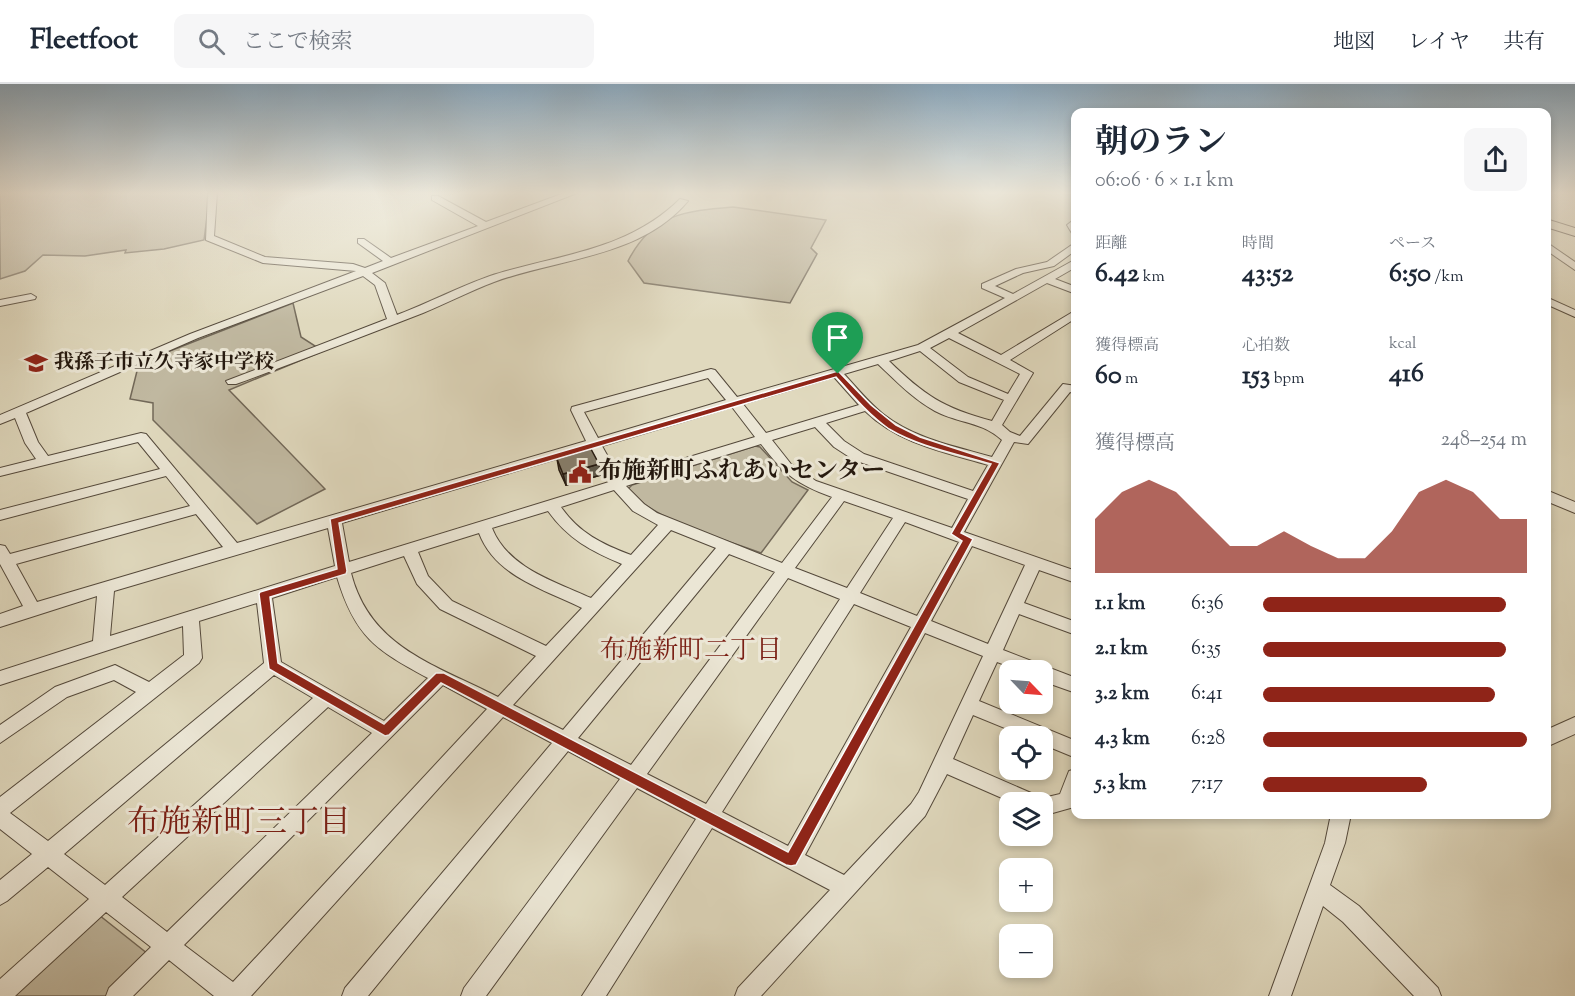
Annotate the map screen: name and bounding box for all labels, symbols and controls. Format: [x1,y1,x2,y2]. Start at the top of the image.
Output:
search box [174,14,594,68]
text: Fleetfoot [30,21,138,61]
icon: search [195,25,228,58]
text: ここで検索 [243,27,353,59]
text: 地図 [1333,28,1375,58]
text: レイヤ [1408,28,1470,58]
text: 共有 [1503,28,1545,58]
text: 朝のラン [1095,120,1227,168]
button: share [1464,128,1527,191]
text: 06:06 · 6 × 1.1 km [1095,167,1234,196]
text: 距離 [1095,233,1127,256]
text: 時間 [1242,233,1274,256]
text: ペース [1389,233,1436,256]
text: 6.42 [1095,256,1139,293]
text: 43:52 [1242,256,1293,293]
text: 6:50 [1389,256,1431,293]
text: km [1139,266,1165,289]
text: /km [1431,266,1463,289]
pin [812,312,863,374]
icon: arrive [821,321,854,354]
text: kcal [1389,333,1417,356]
text: 獲得標高 [1095,335,1159,358]
text: 心拍数 [1242,335,1290,358]
place label: 我孫子市立久寺家中学校 [54,349,274,378]
school or university icon: 我孫子市立久寺家中学校 [23,350,49,376]
text: 416 [1389,356,1424,393]
text: 60 [1095,358,1122,395]
text: 153 [1242,358,1270,395]
text: m [1122,368,1138,391]
text: bpm [1270,368,1304,391]
text: 248–254 m [1441,426,1527,455]
text: 獲得標高 [1095,430,1175,459]
place label: 布施新町ふれあいセンター [598,455,885,489]
public building icon: 布施新町ふれあいセンター [567,459,593,485]
text: 1.1 km [1095,590,1145,619]
text: 6:36 [1191,590,1224,619]
district label: 布施新町二丁目 [600,633,782,670]
text: 2.1 km [1095,635,1148,664]
text: 6:35 [1191,635,1221,664]
north arrow [999,660,1053,714]
map controls [999,660,1053,978]
text: 3.2 km [1095,680,1149,709]
text: 6:41 [1191,680,1223,709]
text: 4.3 km [1095,725,1150,754]
text: 6:28 [1191,725,1225,754]
button: locate [999,726,1053,780]
text: 5.3 km [1095,770,1147,799]
text: 7:17 [1191,770,1223,799]
button: layers [999,792,1053,846]
district label: 布施新町三丁目 [127,801,351,847]
button: + [999,858,1053,912]
button: − [999,924,1053,978]

